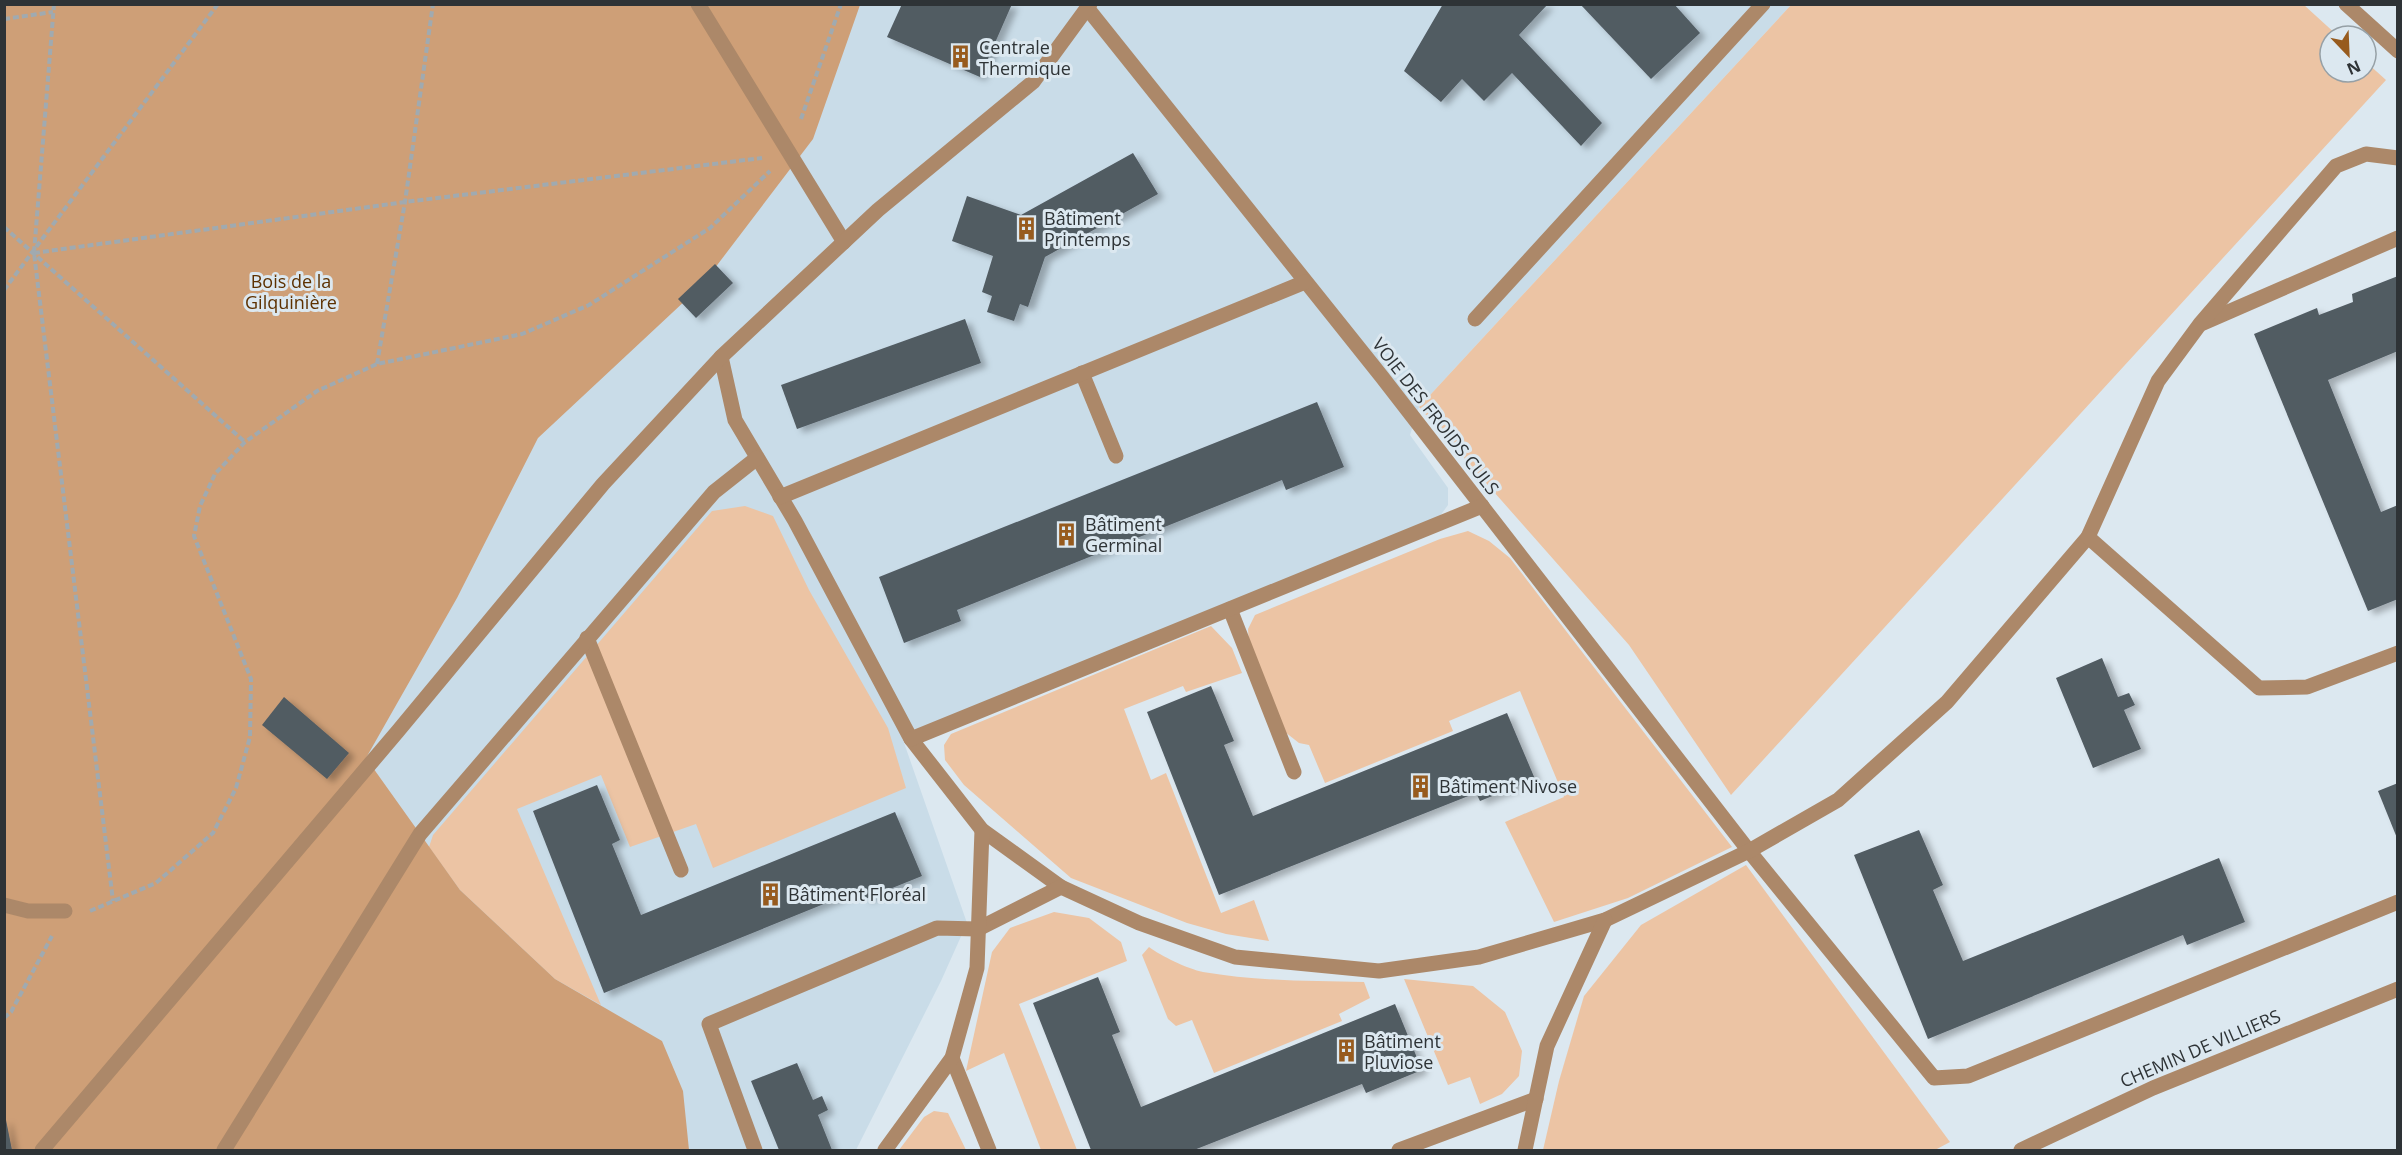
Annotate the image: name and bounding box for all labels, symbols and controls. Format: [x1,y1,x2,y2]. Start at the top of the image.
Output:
north arrow [2318,24,2378,84]
place label: Centrale Thermique [979,35,1071,80]
building icon: Centrale Thermique [948,44,974,70]
text: N [2344,55,2364,80]
place label: Bâtiment Printemps [1044,206,1131,251]
building icon: Bâtiment Printemps [1013,215,1039,241]
park label: Bois de la Gilquinière [245,269,337,314]
street label: VOIE DES FROIDS CULS [1367,333,1505,499]
place label: Bâtiment Germinal [1085,512,1162,557]
building icon: Bâtiment Germinal [1054,521,1080,547]
building icon: Bâtiment Nivose [1408,773,1434,799]
place label: Bâtiment Nivose [1439,774,1577,798]
building icon: Bâtiment Floréal [757,881,783,907]
place label: Bâtiment Floréal [788,882,926,906]
street label: CHEMIN DE VILLIERS [2116,1003,2284,1093]
place label: Bâtiment Pluviose [1364,1029,1441,1074]
building icon: Bâtiment Pluviose [1333,1038,1359,1064]

